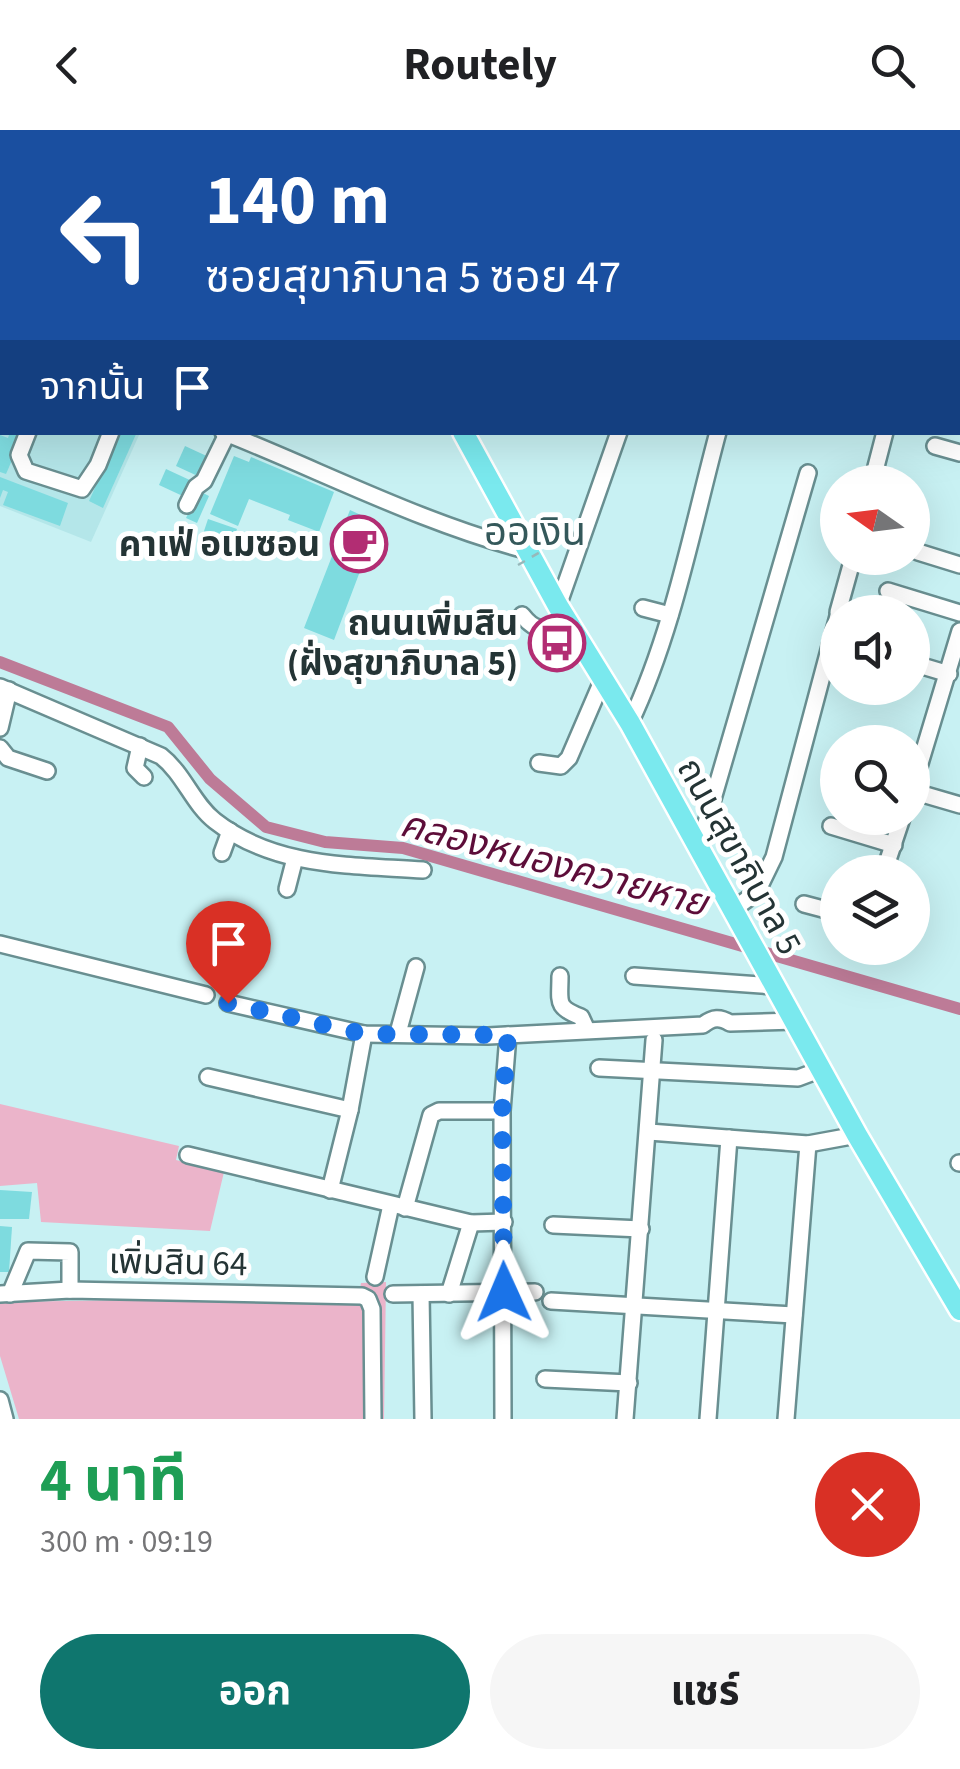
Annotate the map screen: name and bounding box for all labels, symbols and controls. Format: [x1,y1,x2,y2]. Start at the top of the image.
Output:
text: Routely [403,33,557,97]
icon: back [40,38,95,93]
icon: search [865,38,920,93]
text: 140 m [205,151,390,251]
icon: left [40,170,170,300]
text: ซอยสุขาภิบาล 5 ซอย 47 [205,246,621,310]
text: จากนั้น [40,360,145,414]
icon: arrive [165,360,220,415]
north arrow [820,465,930,575]
map controls [820,465,930,965]
district label: ออเงิน [484,504,586,561]
cafe icon: คาเฟ่ อเมซอน [329,514,389,574]
place label: คาเฟ่ อเมซอน [119,520,320,570]
button: sound [820,595,930,705]
place label: ถนนเพิ่มสิน (ฝั่งสุขาภิบาล 5) [287,599,518,689]
bus stop icon: ถนนเพิ่มสิน (ฝั่งสุขาภิบาล 5) [527,613,587,673]
button: search [820,725,930,835]
street label: ถนนสุขาภิบาล 5 [664,749,814,964]
water label: คลองหนองควายหาย [394,797,715,931]
button: layers [820,855,930,965]
pin [186,901,271,1004]
icon: arrive [201,916,256,971]
street label: เพิ่มสิน 64 [108,1237,248,1289]
position arrow [452,1240,556,1344]
text: 4 นาที [40,1439,187,1524]
button: close [815,1452,920,1557]
text: 300 m · 09:19 [40,1519,213,1565]
button: ออก [40,1634,470,1749]
button: แชร์ [490,1634,920,1749]

